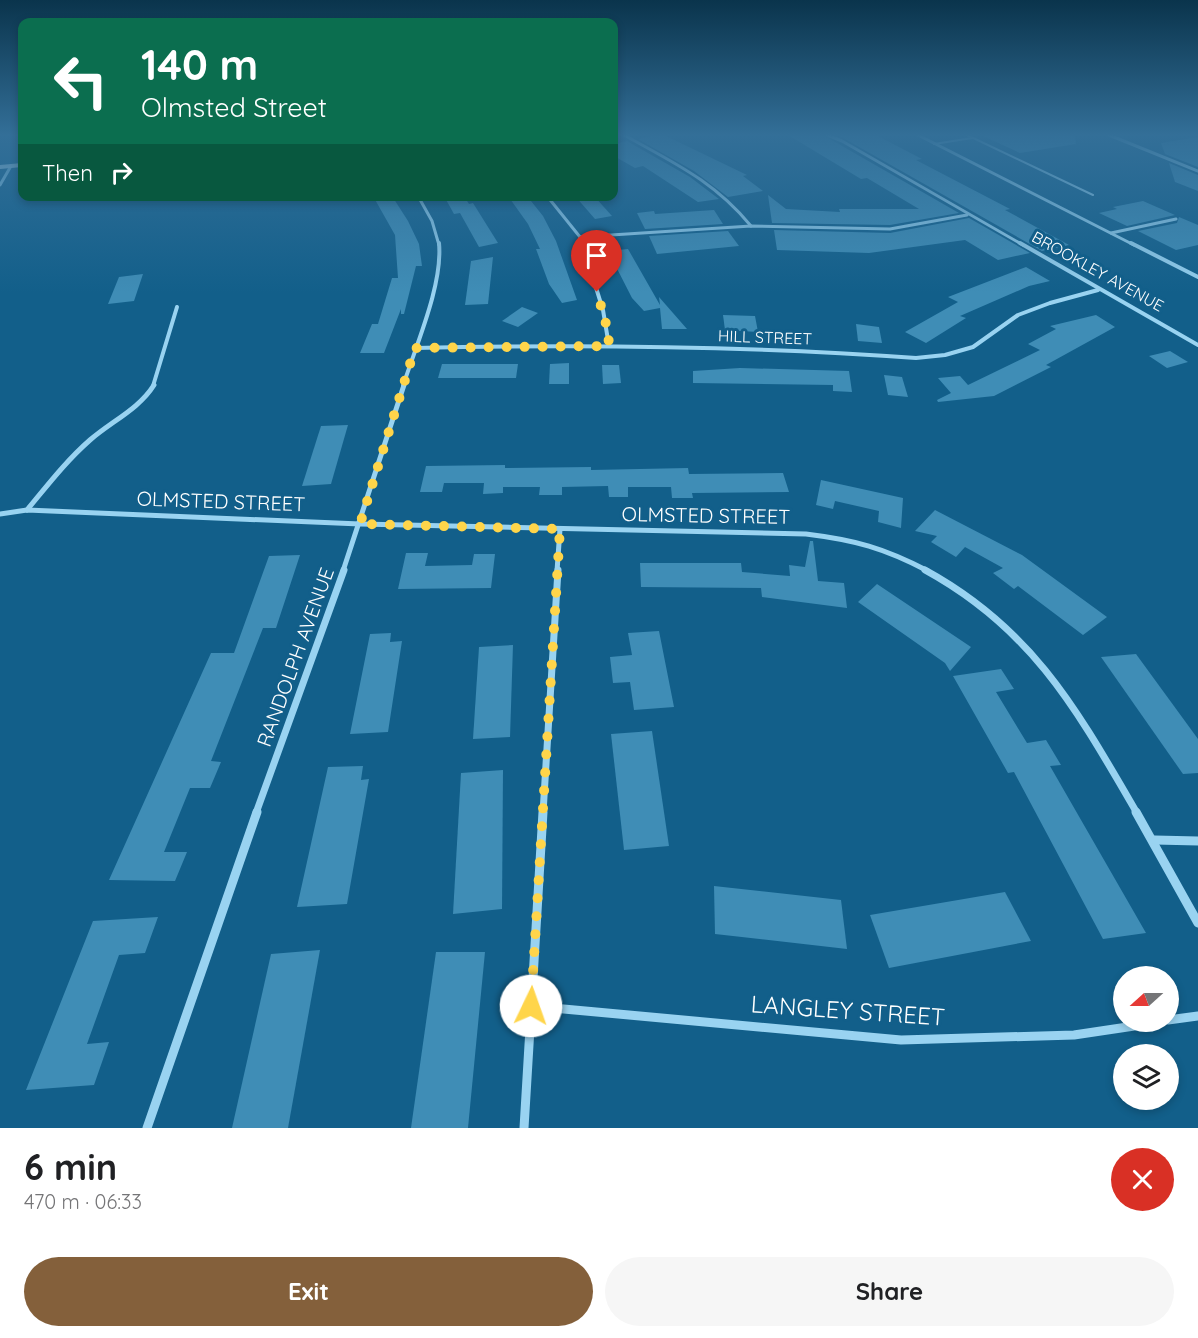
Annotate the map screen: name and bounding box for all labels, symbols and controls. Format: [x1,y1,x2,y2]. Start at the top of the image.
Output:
text: 140 m [141,38,258,91]
icon: left [42,42,120,120]
text: Olmsted Street [141,90,327,124]
icon: right [105,156,138,189]
text: Then [42,159,93,187]
street label: BROOKLEY AVENUE [1028,226,1168,316]
pin [571,230,622,292]
icon: arrive [580,239,613,272]
street label: HILL STREET [718,325,813,349]
street label: OLMSTED STREET [136,486,306,516]
street label: OLMSTED STREET [622,501,790,529]
street label: RANDOLPH AVENUE [251,564,339,750]
north arrow [1113,966,1179,1032]
map controls [1113,966,1179,1110]
position arrow [499,974,563,1038]
street label: LANGLEY STREET [750,988,946,1032]
button: layers [1113,1044,1179,1110]
text: 6 min [24,1144,117,1189]
button: close [1111,1148,1174,1211]
text: 470 m · 06:33 [24,1189,142,1214]
button: Exit [24,1257,593,1326]
button: Share [605,1257,1174,1326]

